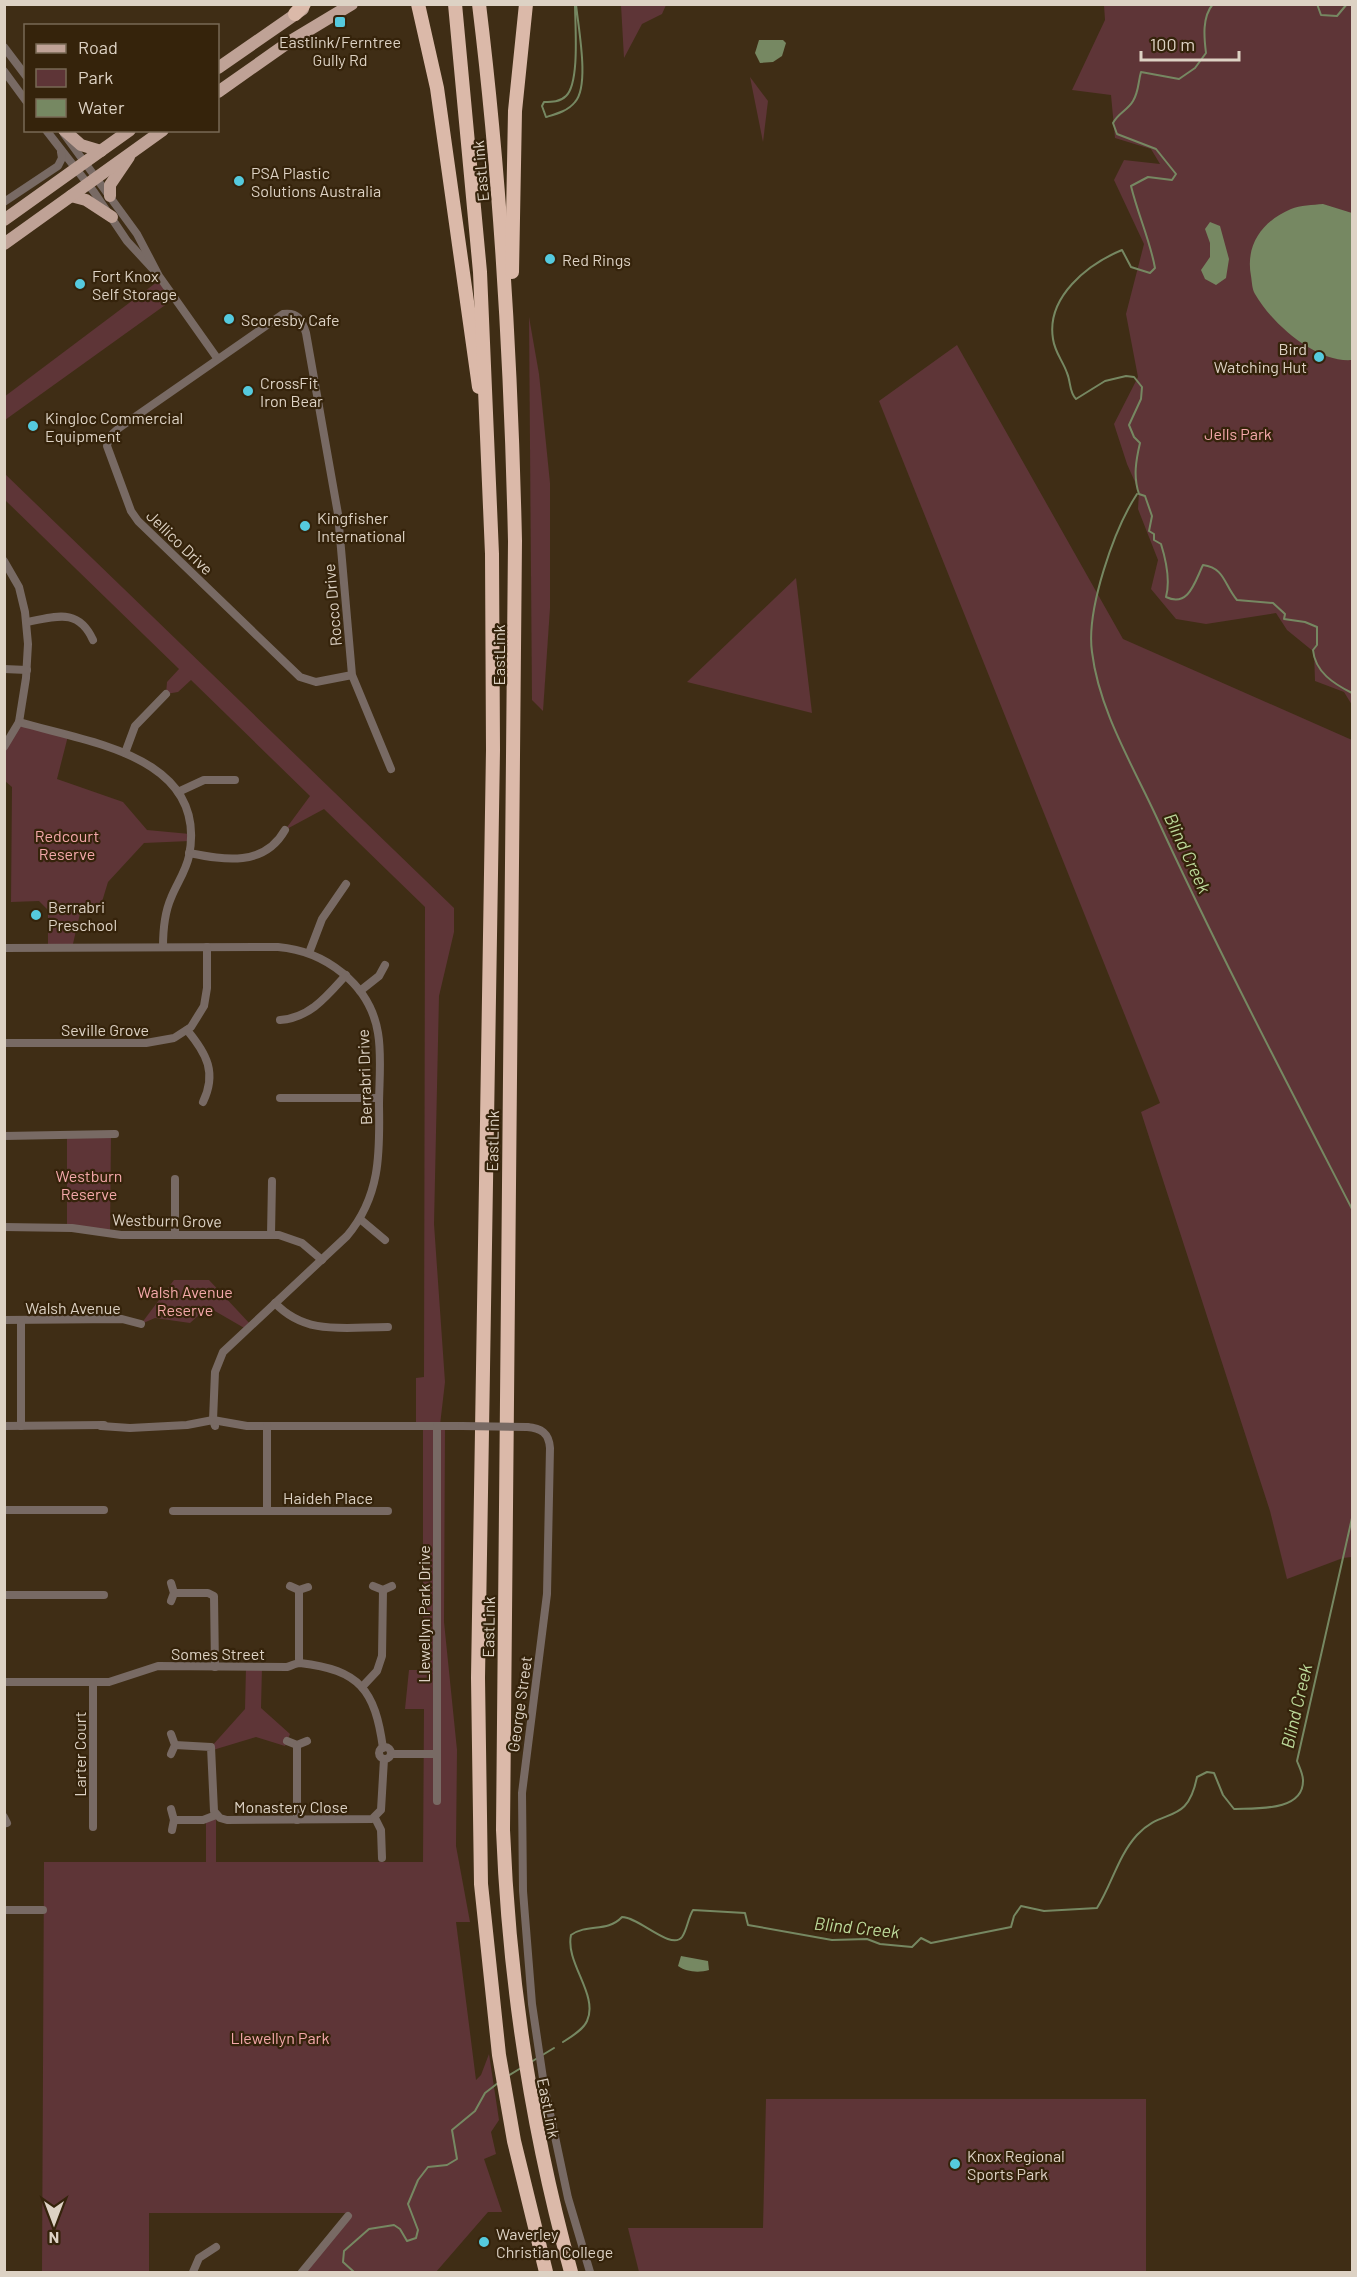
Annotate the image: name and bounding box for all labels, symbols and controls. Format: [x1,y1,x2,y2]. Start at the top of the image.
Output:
marker: Eastlink/Ferntree Gully Rd [333,15,347,29]
legend [24,24,219,132]
scale bar [1141,24,1238,62]
place label: Eastlink/Ferntree Gully Rd [279,32,401,69]
text: 100 m [1150,33,1195,55]
text: Road [78,36,118,58]
text: Park [78,66,113,88]
text: Water [78,96,125,118]
street label: EastLink [468,140,492,202]
place label: PSA Plastic Solutions Australia [251,163,381,200]
marker: PSA Plastic Solutions Australia [232,174,246,188]
place label: Red Rings [562,250,631,269]
marker: Red Rings [543,252,557,266]
place label: Fort Knox Self Storage [92,266,177,303]
marker: Fort Knox Self Storage [73,277,87,291]
place label: Scoresby Cafe [241,310,340,329]
marker: Scoresby Cafe [222,312,236,326]
place label: Bird Watching Hut [1214,339,1307,376]
marker: Bird Watching Hut [1312,350,1326,364]
place label: CrossFit Iron Bear [260,373,323,410]
marker: CrossFit Iron Bear [241,384,255,398]
place label: Kingloc Commercial Equipment [45,408,183,445]
marker: Kingloc Commercial Equipment [26,419,40,433]
park label: Jells Park [1204,424,1272,443]
street label: Jellico Drive [143,506,217,578]
place label: Kingfisher International [317,508,406,545]
marker: Kingfisher International [298,519,312,533]
street label: Rocco Drive [319,563,345,647]
street label: EastLink [489,624,508,686]
water label: Blind Creek [1160,809,1216,897]
park label: Redcourt Reserve [35,826,99,863]
place label: Berrabri Preschool [48,897,117,934]
marker: Berrabri Preschool [29,908,43,922]
street label: Seville Grove [61,1020,149,1039]
street label: Berrabri Drive [353,1029,375,1125]
street label: EastLink [482,1110,502,1172]
park label: Westburn Reserve [56,1166,122,1203]
street label: Westburn Grove [112,1210,222,1230]
park label: Walsh Avenue Reserve [137,1282,233,1319]
street label: Walsh Avenue [25,1298,121,1317]
street label: Haideh Place [283,1488,373,1507]
street label: Llewellyn Park Drive [414,1545,433,1683]
street label: EastLink [478,1596,498,1658]
street label: Somes Street [171,1644,265,1663]
street label: George Street [503,1655,535,1753]
water label: Blind Creek [1276,1661,1316,1750]
street label: Larter Court [70,1711,89,1797]
street label: Monastery Close [234,1797,348,1816]
water label: Blind Creek [813,1912,901,1942]
park label: Llewellyn Park [231,2028,329,2047]
street label: EastLink [534,2076,564,2140]
place label: Knox Regional Sports Park [967,2146,1065,2183]
marker: Knox Regional Sports Park [948,2157,962,2171]
north arrow [24,2193,84,2253]
place label: Waverley Christian College [496,2224,613,2261]
text: N [49,2229,59,2248]
marker: Waverley Christian College [477,2235,491,2249]

